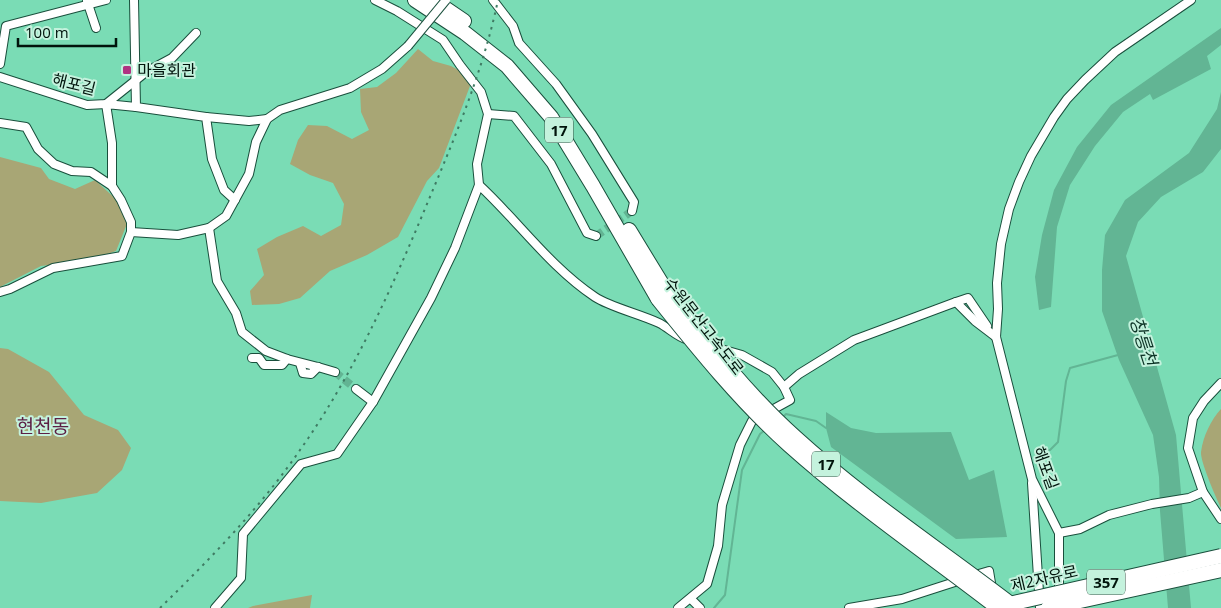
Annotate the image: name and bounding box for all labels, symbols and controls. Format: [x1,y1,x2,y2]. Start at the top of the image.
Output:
scale bar [18,15,115,47]
text: 100 m [25,22,69,42]
place label: 마을회관 [137,59,196,81]
marker: 마을회관 [121,64,133,76]
street label: 해포길 [50,68,98,100]
road number: 17 [545,118,573,142]
street label: 수원문산고속도로 [659,273,749,379]
water label: 창릉천 [1125,314,1164,371]
district label: 현천동 [17,413,69,439]
street label: 해포길 [1028,443,1064,493]
road number: 17 [812,452,840,476]
street label: 제2자유로 [1008,560,1080,596]
road number: 357 [1087,570,1125,594]

